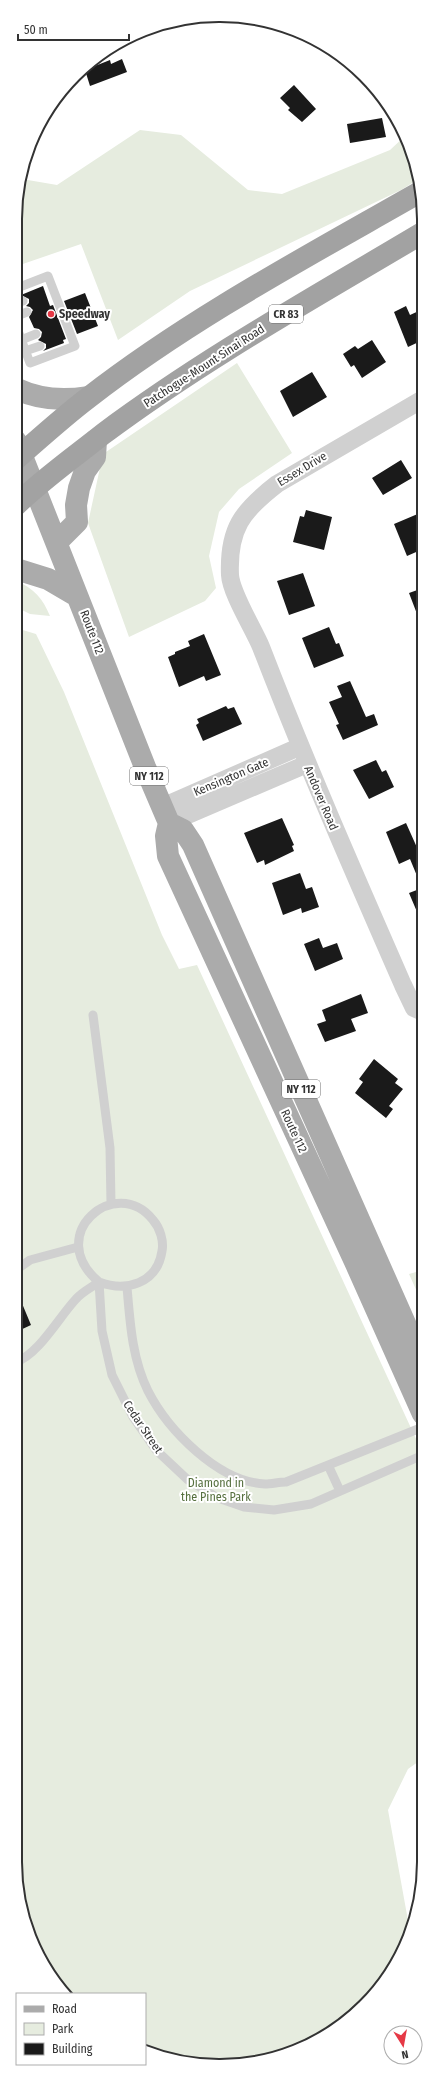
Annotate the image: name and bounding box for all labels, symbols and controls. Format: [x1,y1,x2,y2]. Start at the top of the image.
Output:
scale bar [18,16,129,42]
text: 50 m [24,23,48,37]
road number: CR 83 [269,305,303,323]
place label: Speedway [59,307,110,321]
marker: Speedway [46,309,56,319]
street label: Patchogue-Mount Sinai Road [141,322,267,410]
street label: Essex Drive [275,449,329,489]
street label: Route 112 [77,608,107,656]
street label: Kensington Gate [191,755,271,799]
street label: Andover Road [301,764,341,832]
road number: NY 112 [130,767,168,785]
road number: NY 112 [282,1080,320,1098]
street label: Route 112 [278,1107,310,1155]
street label: Cedar Street [120,1398,166,1456]
park label: Diamond in the Pines Park [181,1476,251,1504]
legend [16,1993,146,2065]
text: Road [52,2002,77,2016]
text: Park [52,2022,74,2036]
north arrow [383,2025,423,2065]
text: Building [52,2042,93,2056]
text: N [400,2047,409,2061]

